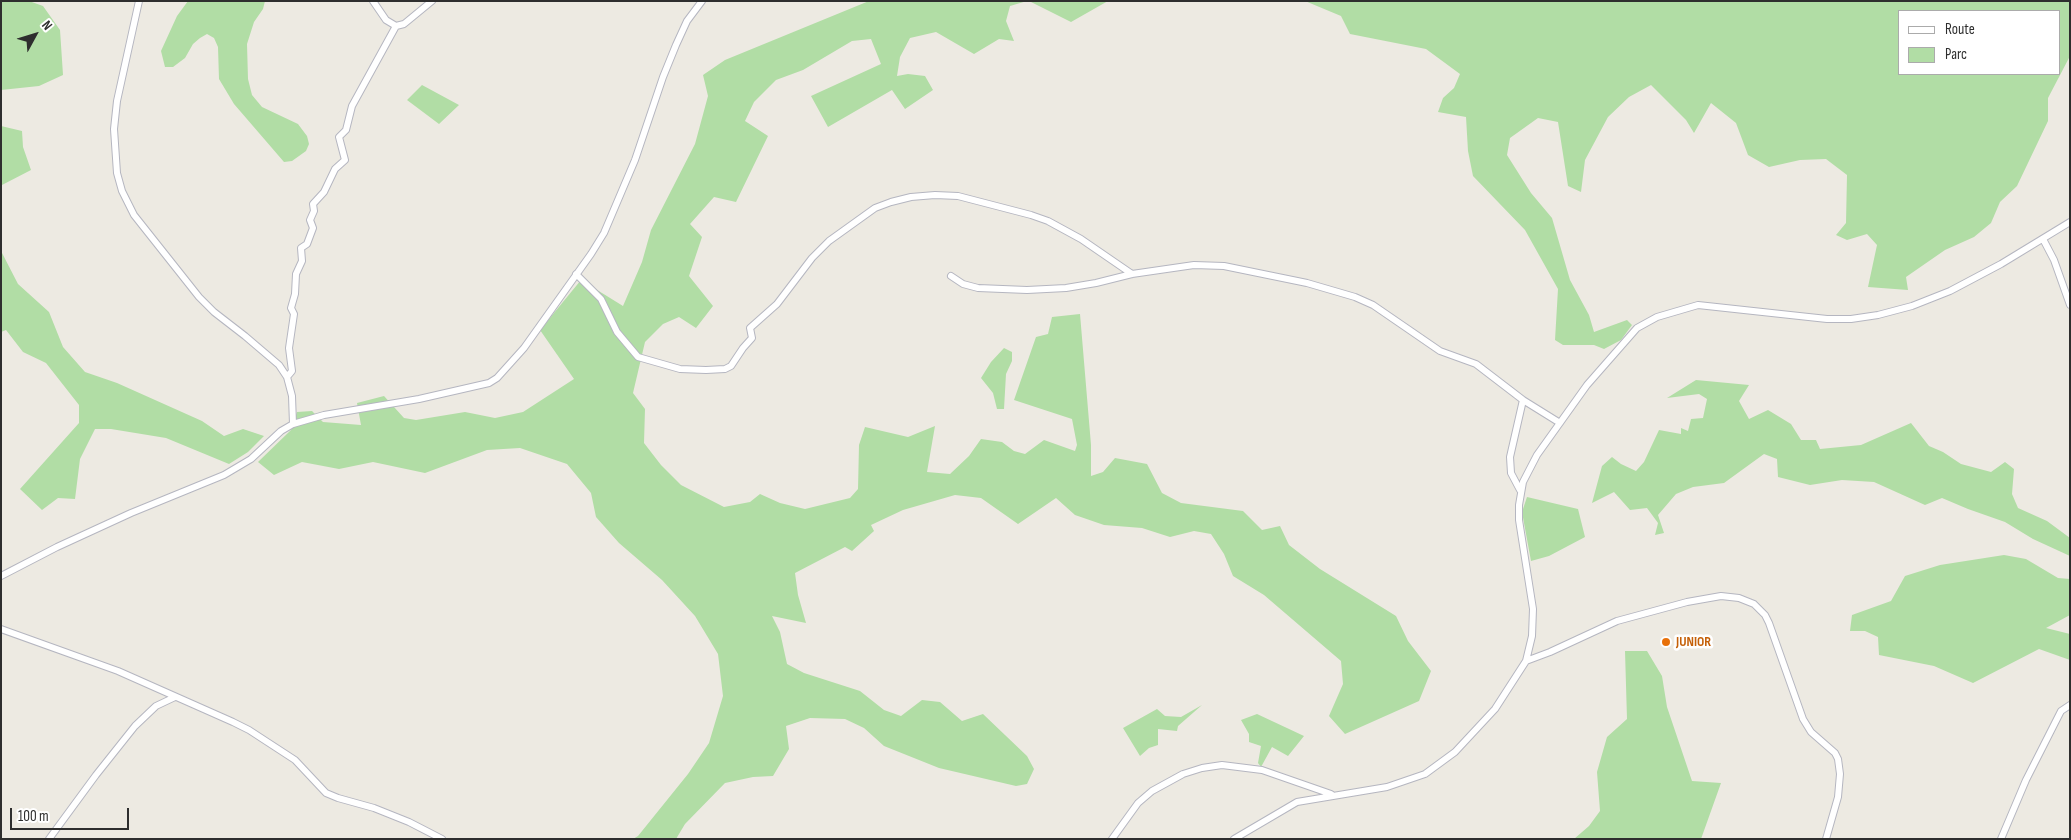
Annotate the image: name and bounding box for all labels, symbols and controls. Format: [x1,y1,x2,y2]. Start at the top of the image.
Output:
north arrow [10,10,60,60]
legend [1898,10,2061,75]
text: N [38,17,56,33]
text: Route [1945,20,1975,39]
text: Parc [1945,45,1967,64]
place label: JUNIOR [1676,634,1711,650]
marker: JUNIOR [1660,636,1672,648]
scale bar [12,798,131,830]
text: 100 m [18,807,49,826]

